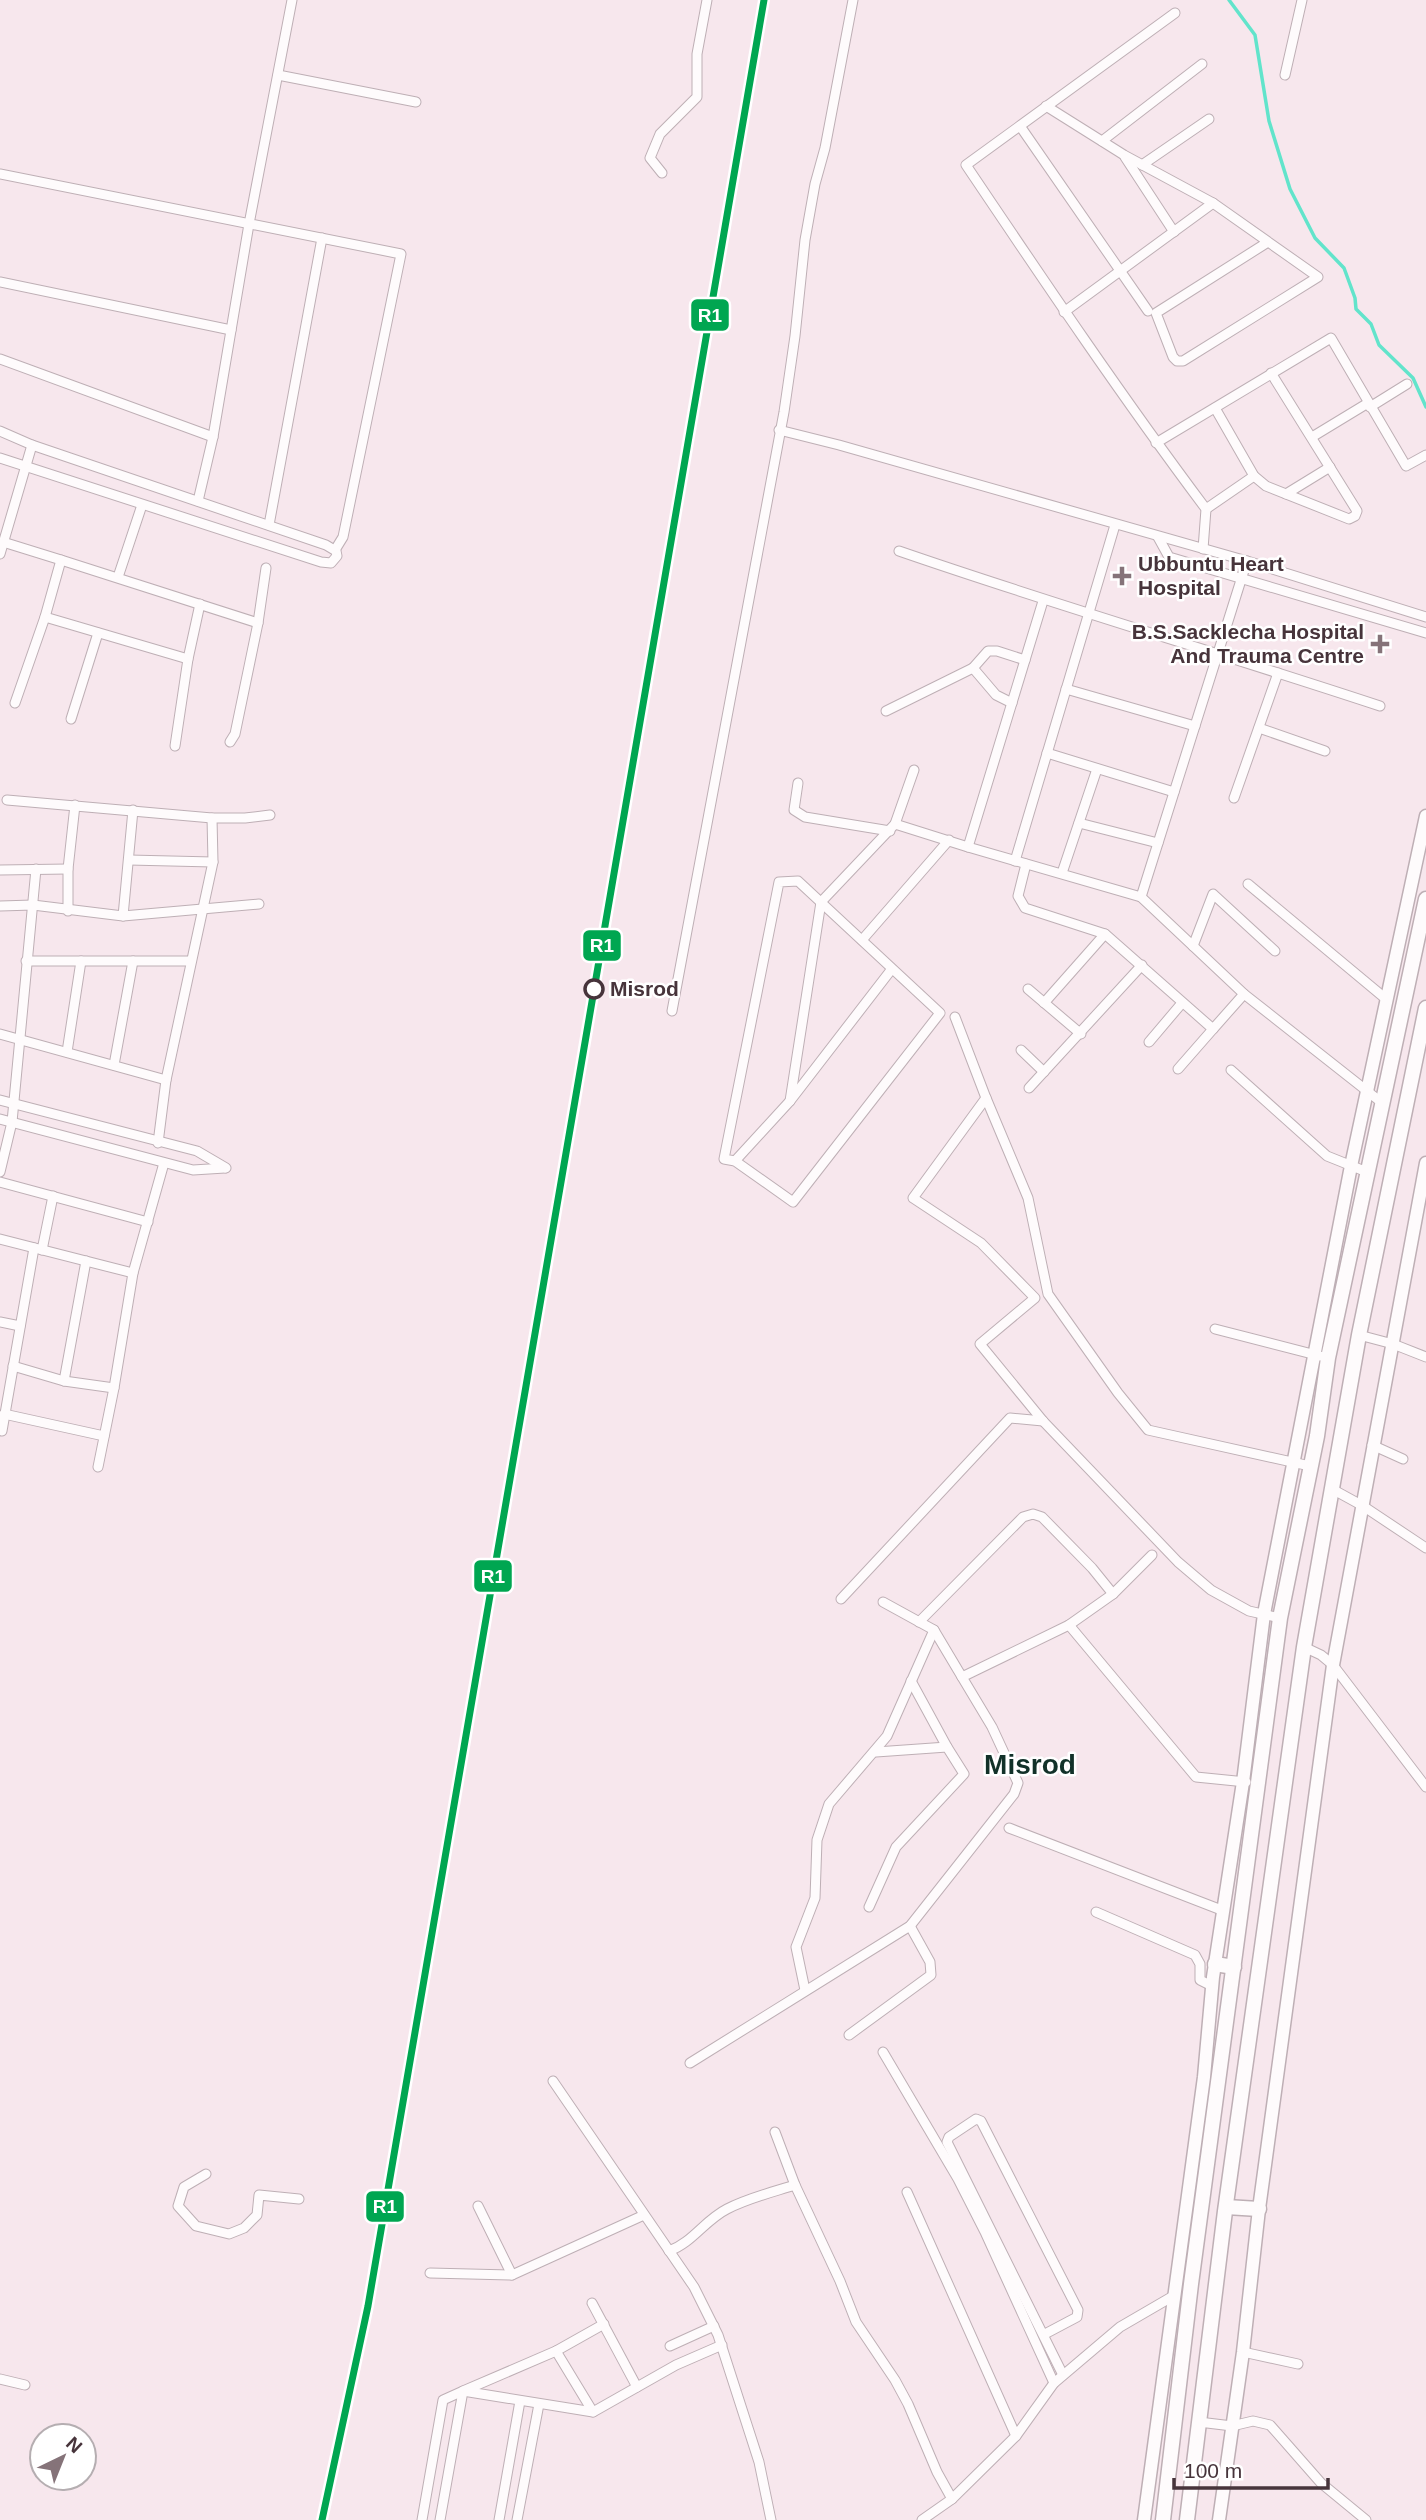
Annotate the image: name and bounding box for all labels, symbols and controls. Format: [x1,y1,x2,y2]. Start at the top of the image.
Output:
line badge: R1 [690,298,730,332]
text: R1 [698,305,723,326]
place label: Ubbuntu Heart Hospital [1138,552,1284,599]
marker: Ubbuntu Heart Hospital [1112,566,1132,586]
place label: B.S.Sacklecha Hospital And Trauma Centre [1132,620,1364,667]
marker: B.S.Sacklecha Hospital And Trauma Centre [1370,634,1390,654]
line badge: R1 [582,929,622,962]
text: R1 [590,935,615,956]
place label: Misrod [610,977,679,1000]
marker: Misrod [584,979,604,999]
line badge: R1 [473,1559,513,1593]
text: R1 [481,1566,506,1587]
district label: Misrod [984,1749,1076,1780]
line badge: R1 [365,2190,405,2223]
text: R1 [373,2196,398,2217]
north arrow [28,2422,98,2492]
text: N [62,2433,86,2457]
scale bar [1174,2446,1328,2490]
text: 100 m [1184,2459,1242,2482]

